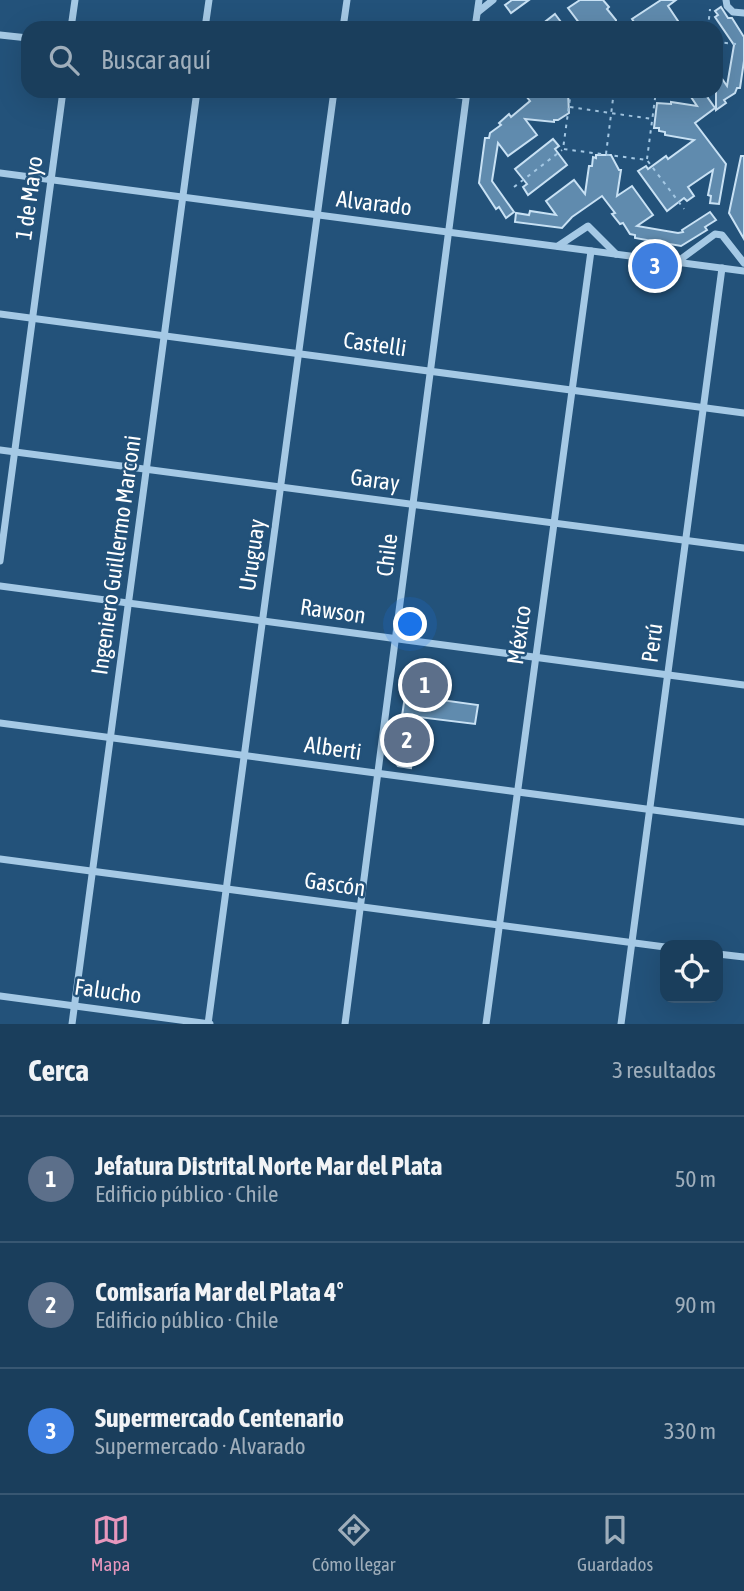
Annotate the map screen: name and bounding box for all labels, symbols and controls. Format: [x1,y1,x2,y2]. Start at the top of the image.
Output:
search box [21,21,723,98]
icon: search [45,41,83,79]
text: Buscar aquí [101,45,211,75]
street label: 1 de Mayo [10,154,48,242]
street label: Alvarado [335,185,413,221]
pin: 3 [632,240,678,292]
street label: Castelli [342,327,408,361]
street label: Ingeniero Guillermo Marconi [86,434,146,676]
street label: Garay [349,464,401,496]
street label: Uruguay [234,517,270,593]
street label: Chile [371,532,403,578]
street label: Rawson [299,594,367,628]
street label: México [502,604,536,666]
your location [393,607,427,641]
street label: Perú [636,622,668,664]
pin: 1 [402,659,448,711]
pin: 2 [384,714,430,766]
street label: Alberti [303,731,363,765]
street label: Gascón [303,867,367,901]
map controls [660,940,723,1003]
button: locate [660,940,723,1003]
street label: Falucho [73,973,143,1009]
text: Cerca [28,1053,89,1087]
text: 3 resultados [612,1057,716,1083]
text: Jefatura Distrital Norte Mar del Plata [95,1151,442,1181]
text: 1 [46,1166,56,1192]
text: 50 m [675,1166,716,1192]
text: Edificio público · Chile [95,1181,278,1207]
text: Comisaría Mar del Plata 4° [95,1277,344,1307]
text: 2 [46,1292,56,1318]
text: 90 m [675,1292,716,1318]
text: Edificio público · Chile [95,1307,278,1333]
text: Supermercado Centenario [95,1403,344,1433]
text: 3 [46,1418,56,1444]
text: 330 m [664,1418,716,1444]
text: Supermercado · Alvarado [95,1433,306,1459]
tab: Mapa [91,1511,130,1575]
tab: Cómo llegar [312,1511,395,1575]
tab: Guardados [577,1511,653,1575]

